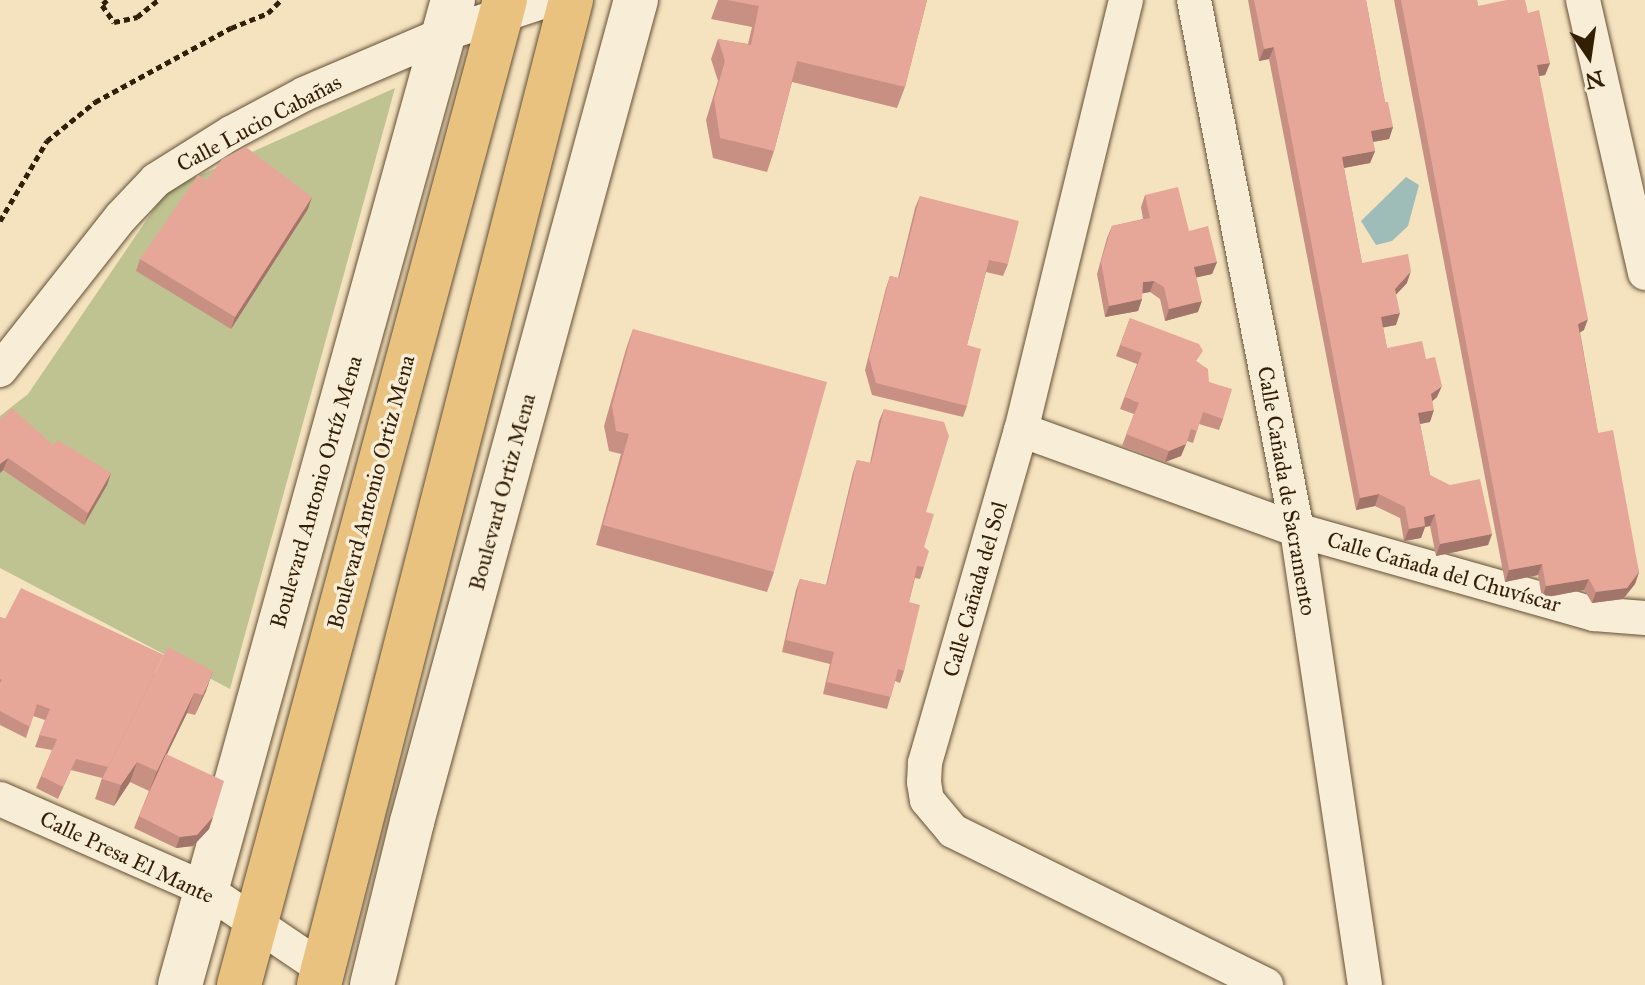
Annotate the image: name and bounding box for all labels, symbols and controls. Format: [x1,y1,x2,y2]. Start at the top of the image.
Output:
north arrow [1549,16,1629,96]
text: N [1582,65,1607,95]
street label: Calle Lucio Cabañas [172,68,346,178]
street label: Boulevard Antonio Ortiz Mena [322,352,420,632]
street label: Boulevard Antonio Ortíz Mena [264,353,368,631]
street label: Calle Cañada de Sacramento [1252,364,1322,618]
street label: Boulevard Ortiz Mena [463,391,541,593]
street label: Calle Cañada del Sol [937,498,1013,680]
street label: Calle Cañada del Chuvíscar [1324,526,1564,618]
street label: Calle Presa El Mante [36,805,218,909]

